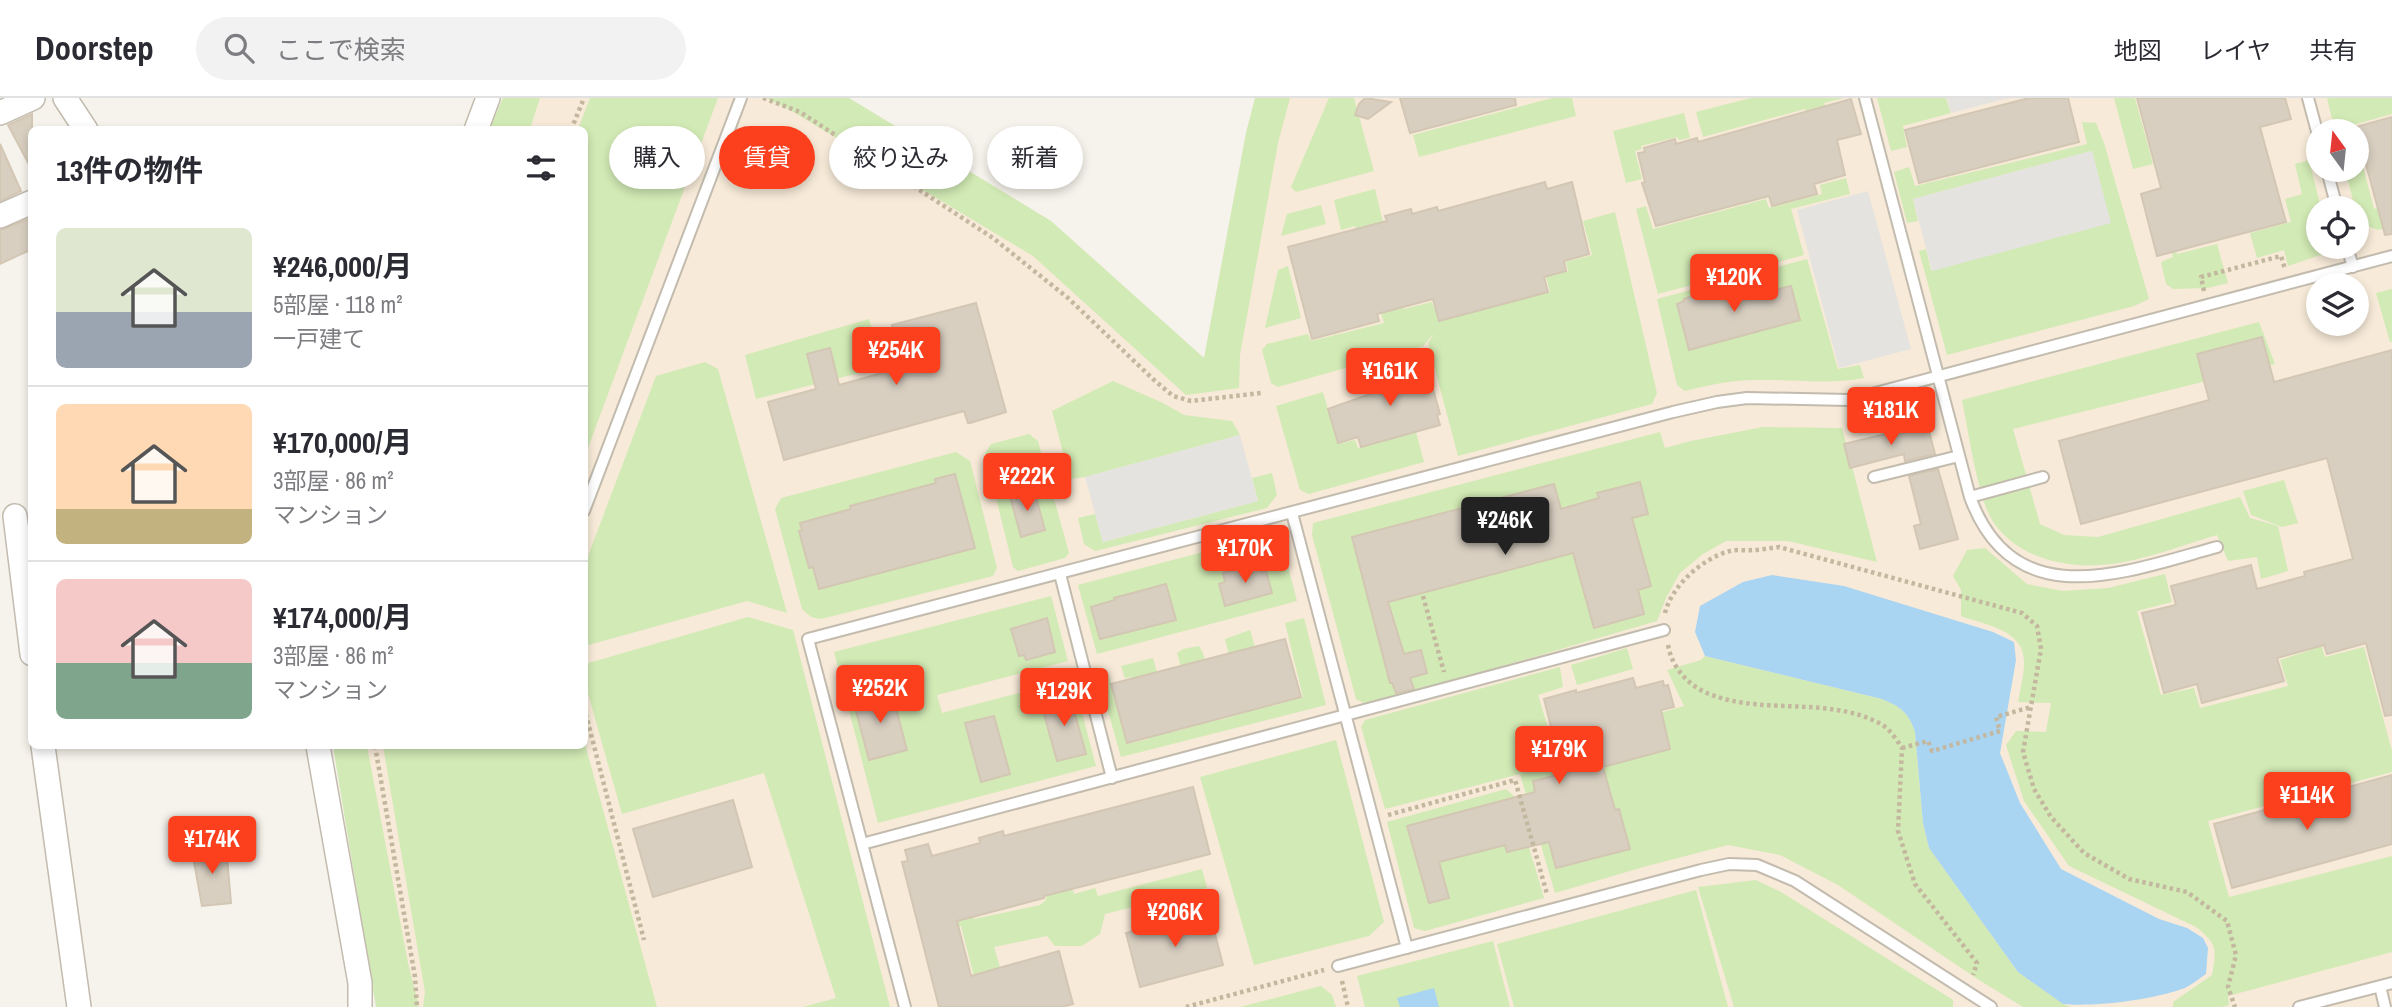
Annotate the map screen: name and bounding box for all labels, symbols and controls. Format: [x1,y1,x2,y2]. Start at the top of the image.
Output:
search box [196,17,686,80]
text: Doorstep [35,26,154,70]
icon: search [220,29,258,67]
text: ここで検索 [276,32,406,67]
text: 地図 [2114,34,2162,66]
text: レイヤ [2200,34,2271,66]
text: 共有 [2309,34,2357,66]
north arrow [2306,119,2370,182]
map controls [2306,119,2369,336]
chip: 購入 [609,126,705,189]
chip: 賃貸 [719,126,815,189]
chip: 絞り込み [829,126,973,189]
chip: 新着 [987,126,1083,189]
icon: filters [522,149,560,187]
text: 13件の物件 [56,150,203,190]
button: locate [2306,196,2369,259]
text: ¥246,000/月 [273,246,412,286]
pin: ¥120K [1685,254,1783,314]
icon: home [112,256,196,340]
text: ¥120K [1706,261,1762,292]
button: layers [2306,273,2369,336]
text: 5部屋 · 118 m² [273,289,403,320]
text: 一戸建て [273,323,365,354]
pin: ¥254K [847,328,945,387]
text: ¥254K [868,334,924,365]
pin: ¥161K [1341,348,1439,408]
text: ¥161K [1362,355,1418,386]
pin: ¥181K [1842,388,1940,447]
text: ¥181K [1863,394,1919,425]
text: ¥170,000/月 [273,422,412,462]
icon: home [112,432,196,516]
pin: ¥222K [978,454,1076,513]
text: ¥222K [999,460,1055,491]
text: 3部屋 · 86 m² [273,465,393,496]
pin: ¥246K [1456,498,1554,557]
text: マンション [273,499,388,530]
text: ¥246K [1477,504,1533,535]
pin: ¥170K [1196,526,1294,585]
text: ¥170K [1217,532,1273,563]
text: ¥174,000/月 [273,597,412,637]
icon: home [112,607,196,691]
text: 3部屋 · 86 m² [273,640,393,671]
pin: ¥252K [831,666,929,725]
pin: ¥129K [1015,668,1113,728]
text: ¥252K [852,672,908,703]
text: マンション [273,674,388,705]
text: ¥129K [1036,675,1092,706]
pin: ¥179K [1510,726,1608,786]
text: ¥179K [1531,733,1587,764]
pin: ¥114K [2258,772,2356,832]
text: ¥114K [2280,779,2334,810]
pin: ¥174K [163,816,261,876]
text: ¥174K [184,823,240,854]
pin: ¥206K [1126,890,1224,949]
text: ¥206K [1147,896,1203,927]

